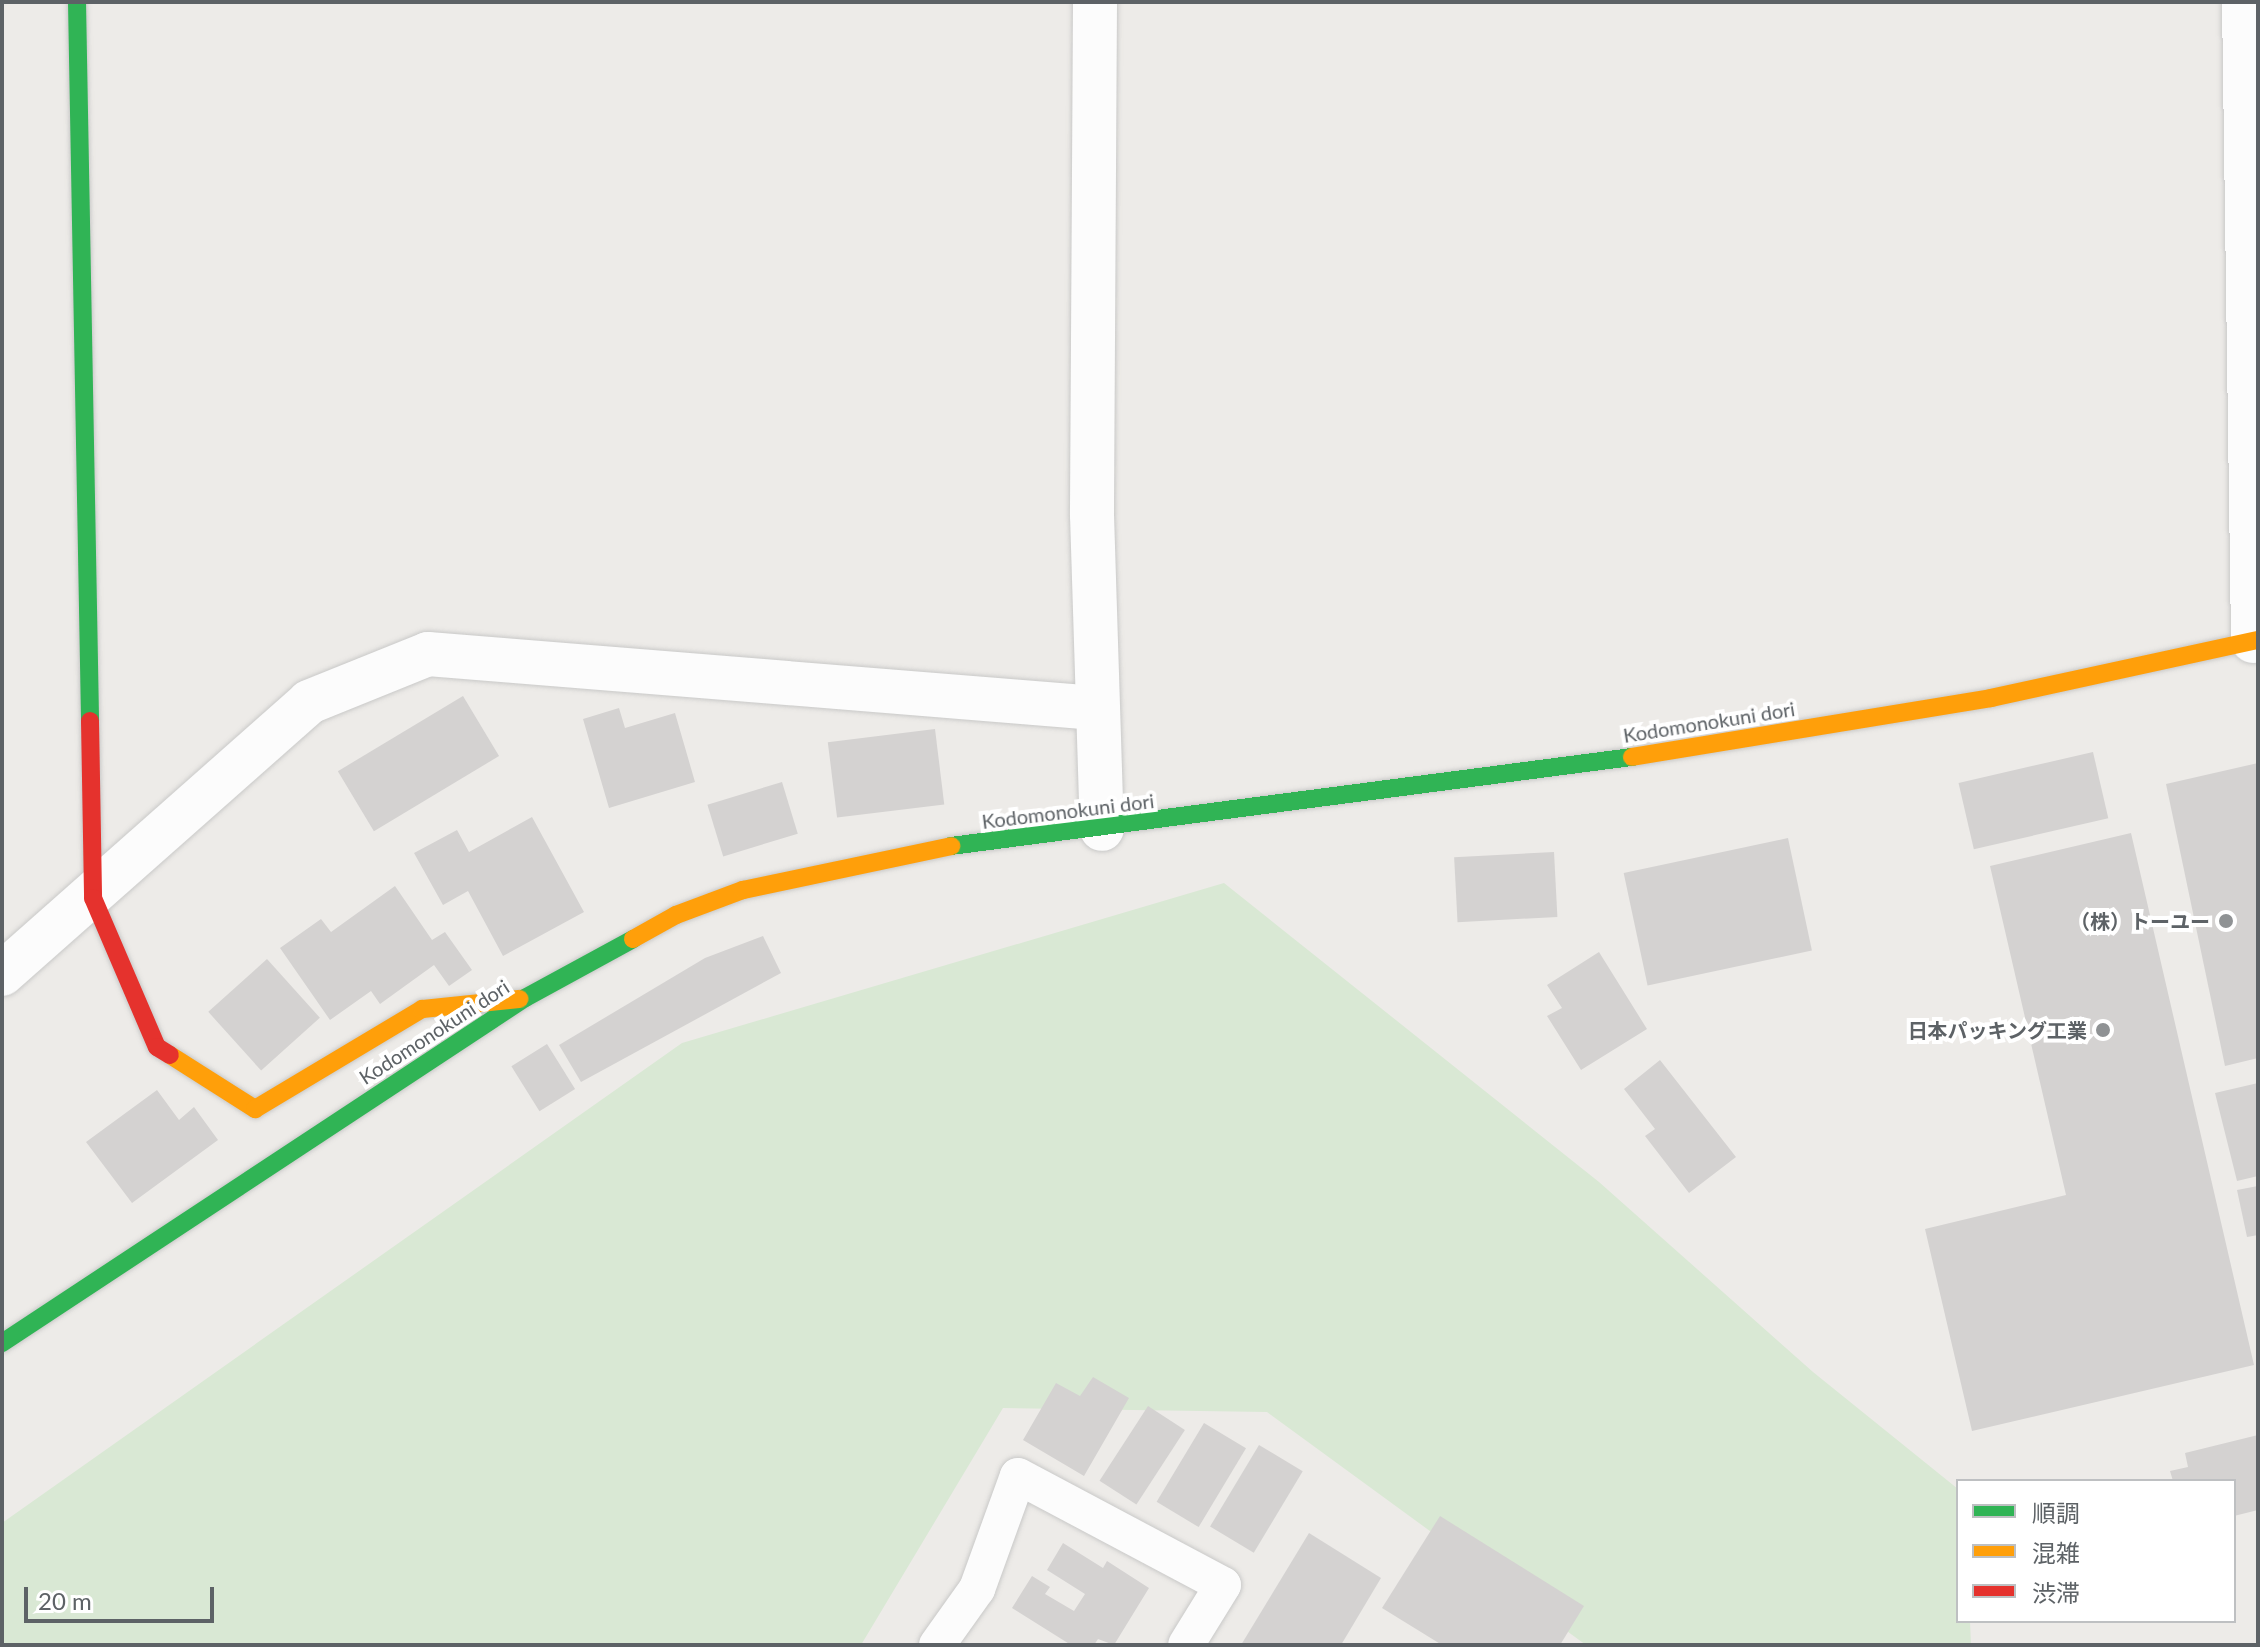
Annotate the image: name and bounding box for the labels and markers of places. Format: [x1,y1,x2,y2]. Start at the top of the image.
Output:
place label: （株）トーユー [2070,909,2210,933]
marker: （株）トーユー [2217,912,2235,930]
place label: 日本パッキング工業 [1907,1018,2087,1042]
marker: 日本パッキング工業 [2094,1021,2112,1039]

